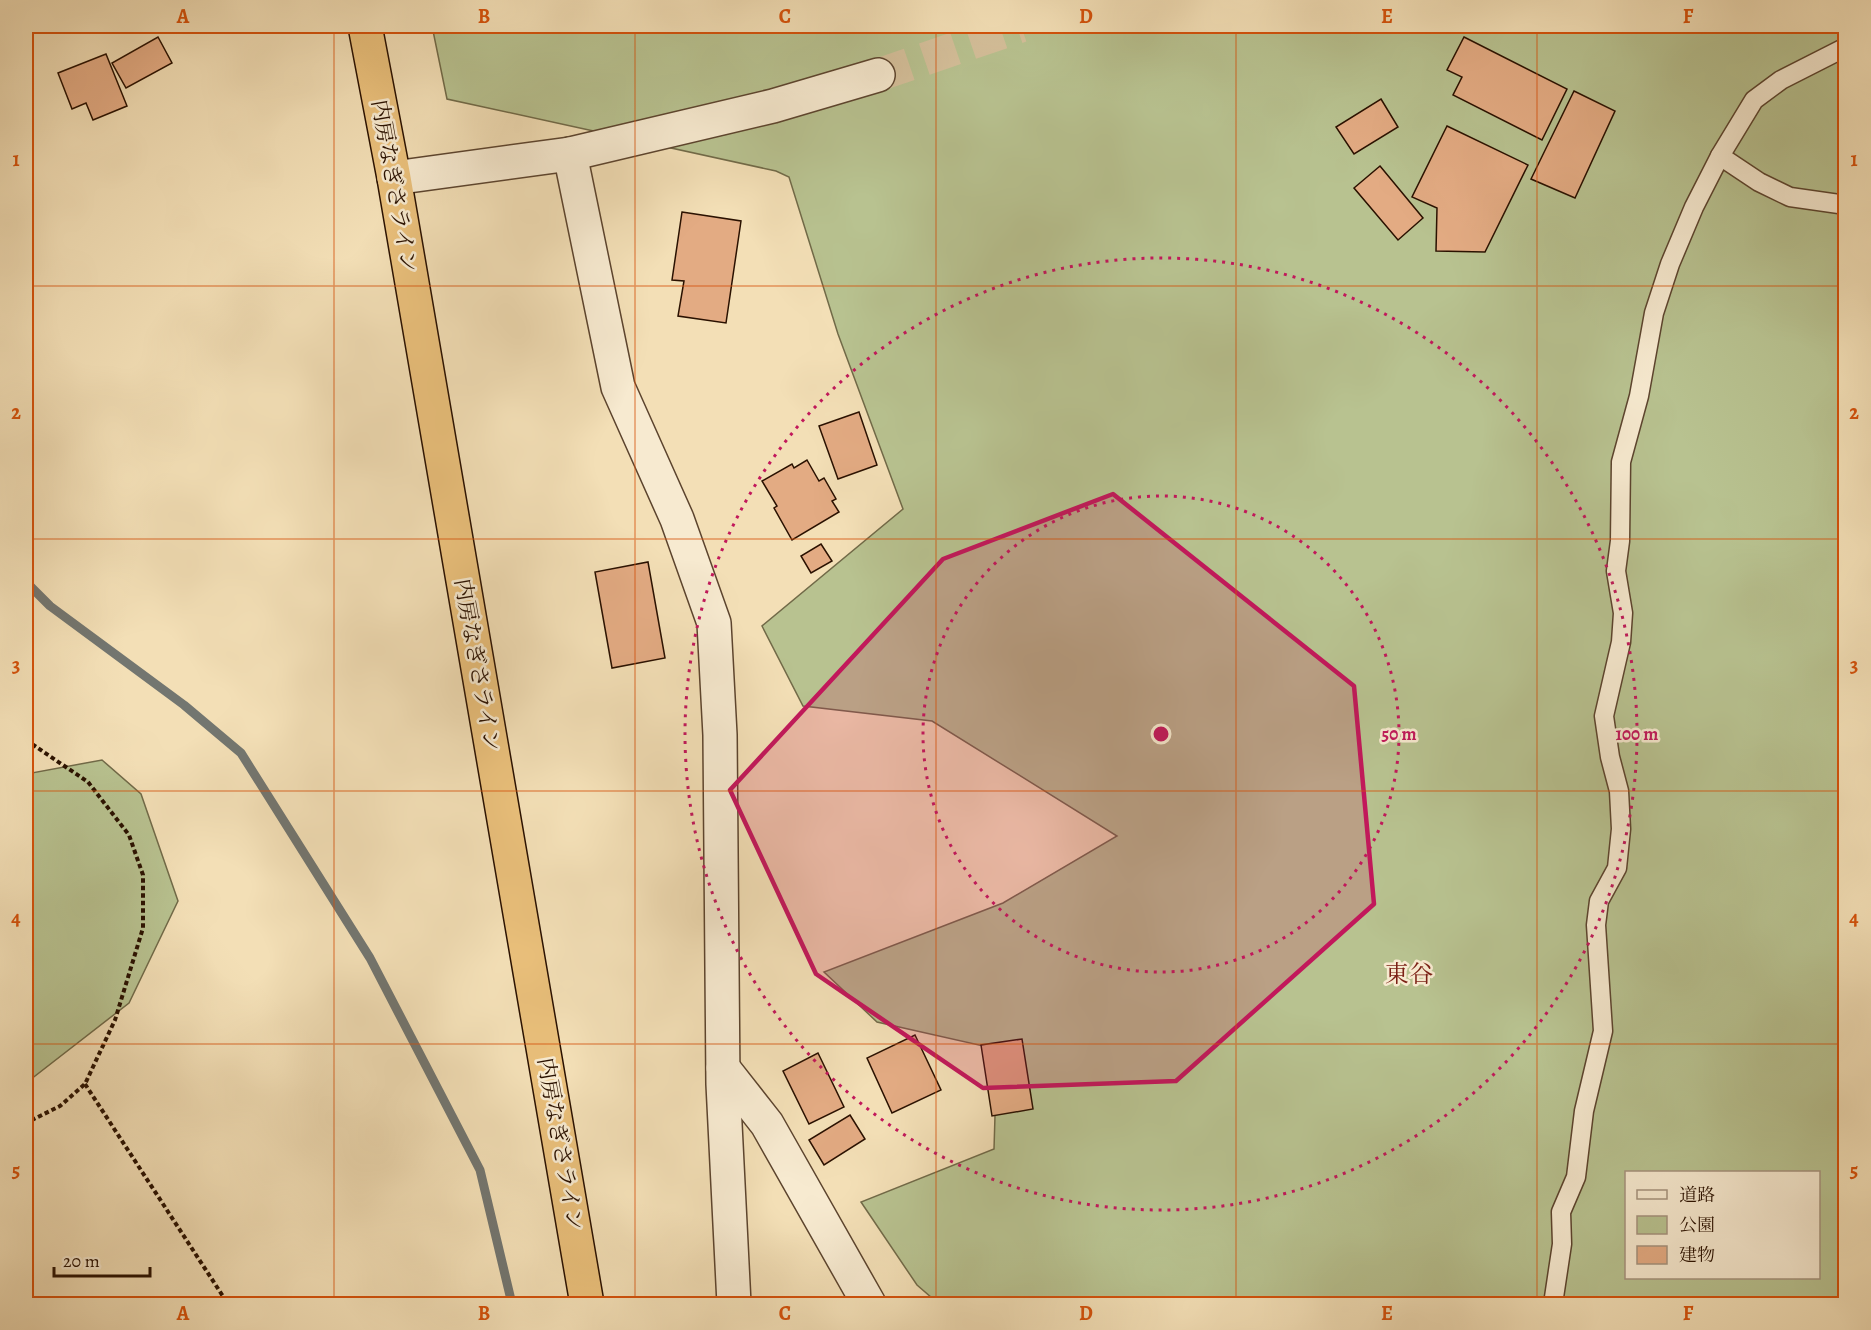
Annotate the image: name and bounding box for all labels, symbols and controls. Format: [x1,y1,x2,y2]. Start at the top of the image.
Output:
text: A [176,3,190,30]
text: B [478,3,490,30]
text: C [779,3,791,30]
text: D [1079,3,1093,30]
text: E [1381,3,1393,30]
text: F [1683,3,1694,30]
street label: 内房なぎさライン [364,97,424,275]
text: 1 [12,146,20,173]
text: 1 [1850,146,1858,173]
text: 2 [11,399,21,426]
text: 2 [1849,399,1859,426]
street label: 内房なぎさライン [447,576,507,754]
text: 3 [12,652,20,679]
text: 3 [1850,652,1858,679]
text: 50 m [1382,722,1416,746]
text: 100 m [1616,722,1658,746]
centre of rings [1151,724,1171,744]
text: 4 [11,905,21,932]
text: 4 [1849,905,1859,932]
district label: 東谷 [1385,958,1433,990]
street label: 内房なぎさライン [530,1055,590,1233]
text: 5 [12,1157,20,1184]
text: 5 [1850,1157,1858,1184]
legend [1625,1171,1820,1279]
text: 道路 [1679,1183,1715,1207]
text: 公園 [1679,1213,1715,1237]
scale bar [54,1240,150,1278]
text: 建物 [1679,1243,1715,1267]
text: 20 m [63,1249,100,1273]
text: A [176,1300,190,1327]
text: B [478,1300,490,1327]
text: C [779,1300,791,1327]
text: D [1079,1300,1093,1327]
text: E [1381,1300,1393,1327]
text: F [1683,1300,1694,1327]

